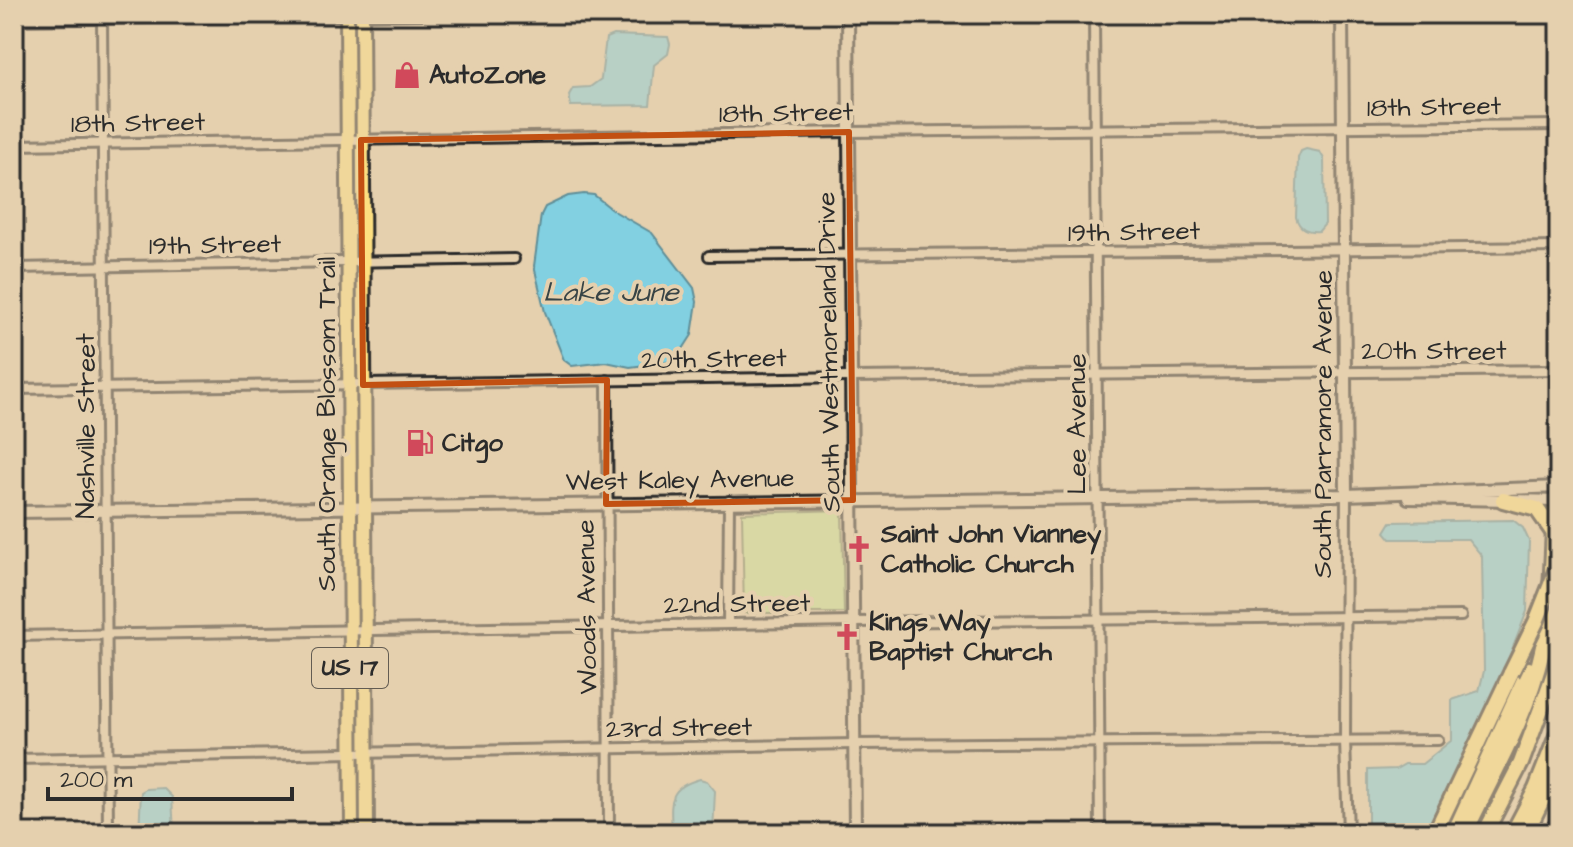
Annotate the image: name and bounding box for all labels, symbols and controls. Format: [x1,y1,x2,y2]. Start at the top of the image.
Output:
place label: AutoZone [429,57,546,93]
shop icon: AutoZone [392,60,422,90]
street label: 18th Street [1367,88,1502,126]
street label: 18th Street [719,94,854,132]
street label: 18th Street [71,104,206,142]
street label: South Westmoreland Drive [808,191,850,513]
street label: 19th Street [1068,213,1201,251]
street label: 19th Street [149,226,282,264]
street label: South Orange Blossom Trail [309,257,347,591]
street label: South Parramore Avenue [1305,270,1341,578]
water label: Lake June [543,273,681,312]
street label: Nashville Street [68,333,104,519]
street label: 20th Street [1361,333,1507,369]
street label: 20th Street [641,340,787,378]
street label: Lee Avenue [1059,353,1095,495]
place label: Citgo [442,425,503,464]
fuel station icon: Citgo [405,428,435,458]
street label: West Kaley Avenue [565,460,795,502]
place label: Saint John Vianney Catholic Church [880,516,1102,582]
street label: Woods Avenue [567,519,607,695]
church icon: Saint John Vianney Catholic Church [844,534,874,564]
street label: 22nd Street [663,585,811,623]
place label: Kings Way Baptist Church [869,604,1053,670]
church icon: Kings Way Baptist Church [832,622,862,652]
road number: US 17 [312,648,388,688]
street label: 23rd Street [605,709,753,747]
scale bar [48,751,292,801]
text: 200 m [60,763,133,797]

